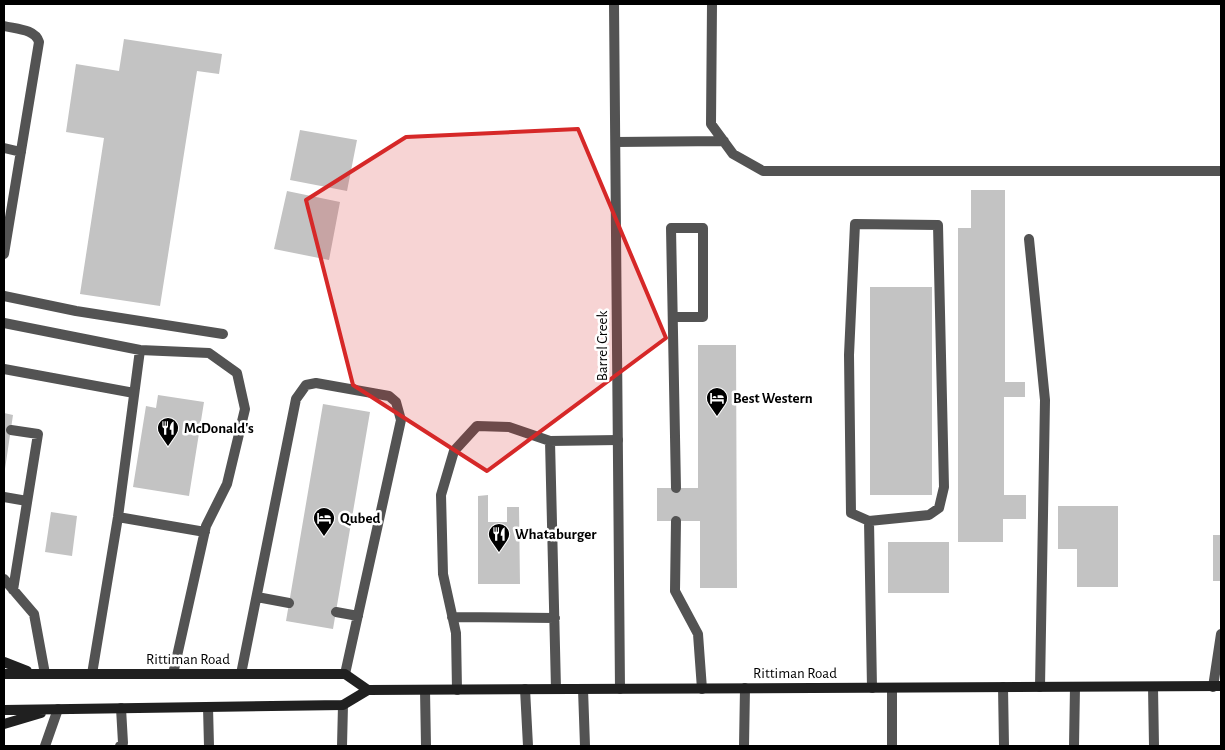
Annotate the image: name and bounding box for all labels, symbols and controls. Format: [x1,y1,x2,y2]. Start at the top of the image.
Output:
street label: Barrel Creek [595,311,610,381]
hotel icon: Best Western [705,386,729,417]
place label: Best Western [733,391,813,406]
restaurant icon: McDonald's [156,416,180,447]
place label: McDonald's [184,421,254,436]
hotel icon: Qubed [312,506,336,537]
place label: Qubed [340,511,380,526]
restaurant icon: Whataburger [487,522,511,553]
place label: Whataburger [515,527,597,542]
street label: Rittiman Road [146,652,230,667]
street label: Rittiman Road [753,666,837,681]

